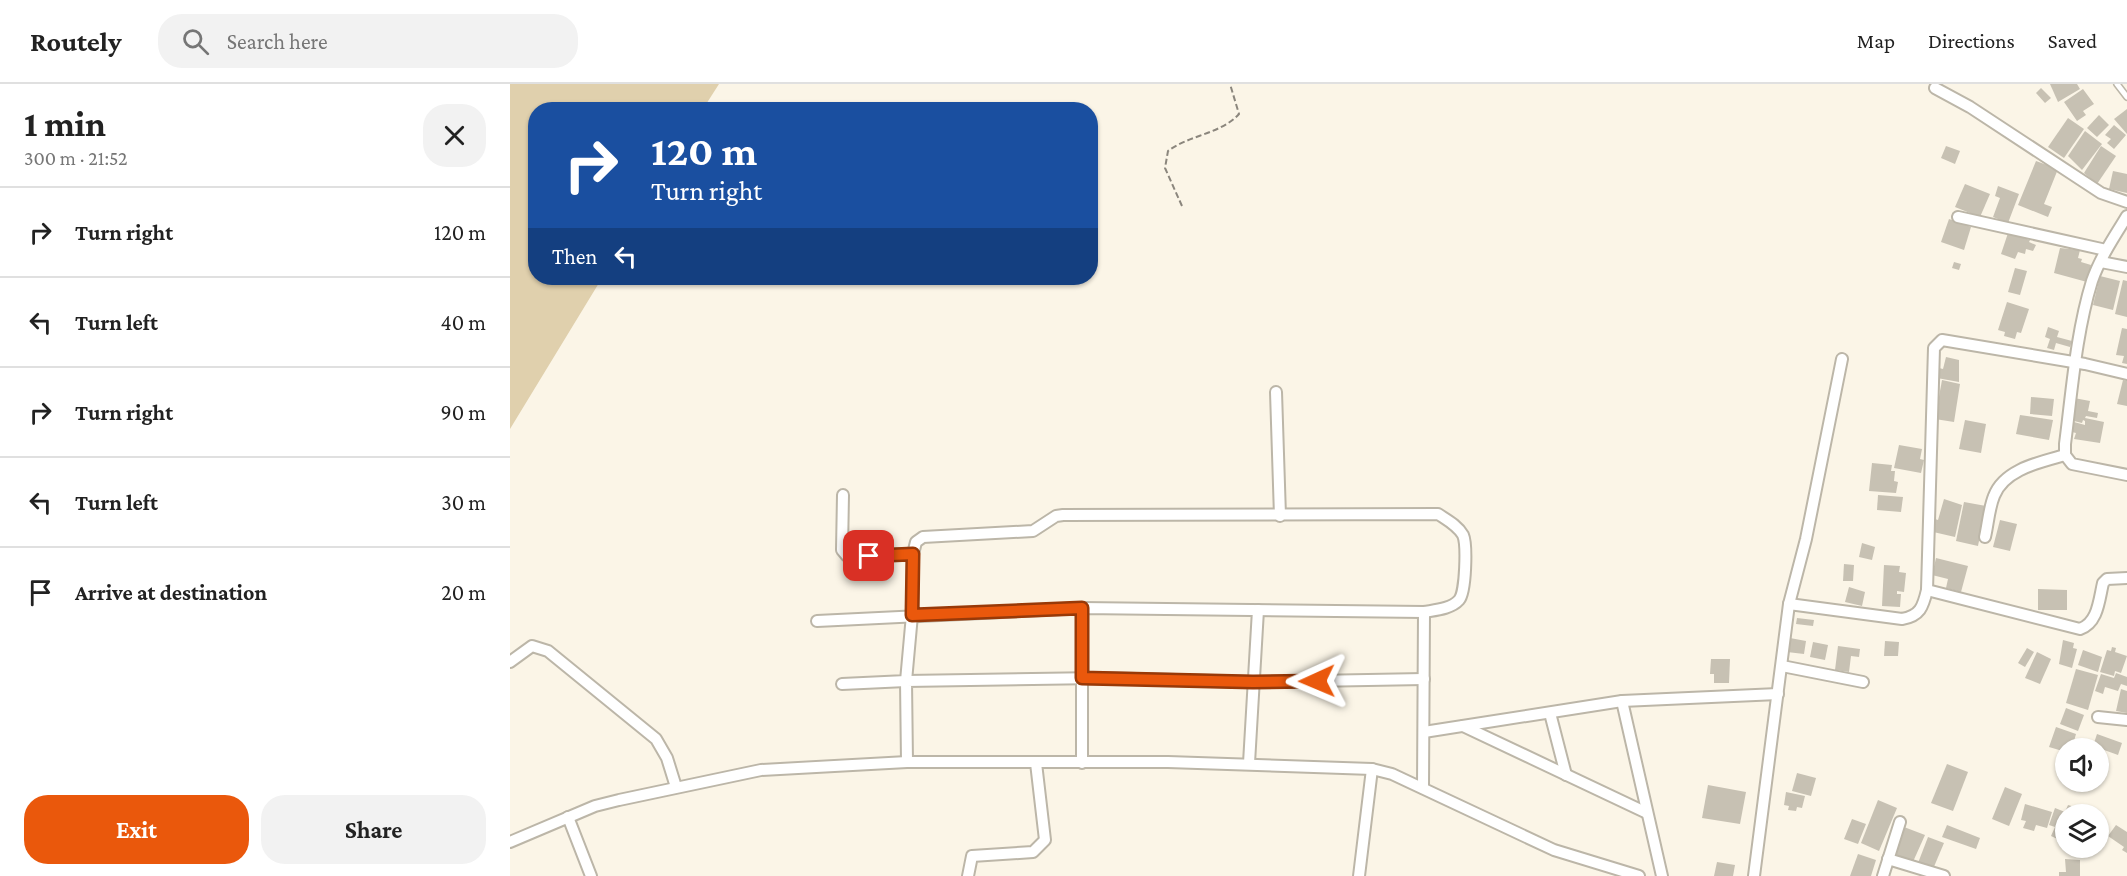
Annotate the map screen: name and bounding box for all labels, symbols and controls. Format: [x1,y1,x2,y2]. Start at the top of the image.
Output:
search box [158,14,578,68]
icon: search [179,25,212,58]
text: Routely [30,26,122,57]
text: Search here [227,29,328,54]
text: Map [1857,29,1895,53]
text: Directions [1928,29,2015,53]
text: Saved [2048,29,2097,53]
text: 1 min [24,104,106,144]
button: close [423,104,486,167]
icon: right [552,126,630,204]
text: 120 m [651,127,757,174]
text: 300 m · 21:52 [24,147,127,169]
text: Turn right [651,176,762,206]
icon: right [24,216,57,249]
text: Turn right [75,220,173,245]
text: 120 m [434,220,486,245]
icon: left [609,240,642,273]
text: Then [552,244,597,269]
icon: left [24,306,57,339]
text: Turn left [75,310,158,335]
text: 40 m [441,310,486,335]
icon: right [24,396,57,429]
text: Turn right [75,400,173,425]
text: 90 m [441,400,486,425]
icon: left [24,486,57,519]
text: Turn left [75,490,158,515]
text: 30 m [441,490,486,515]
pin [843,530,894,581]
icon: arrive [852,539,885,572]
icon: arrive [24,576,57,609]
text: Arrive at destination [75,580,267,605]
text: 20 m [441,580,486,605]
position arrow [1285,649,1349,713]
map controls [2055,738,2109,858]
button: sound [2055,738,2109,792]
button: Exit [24,795,249,864]
button: Share [261,795,486,864]
button: layers [2055,804,2109,858]

